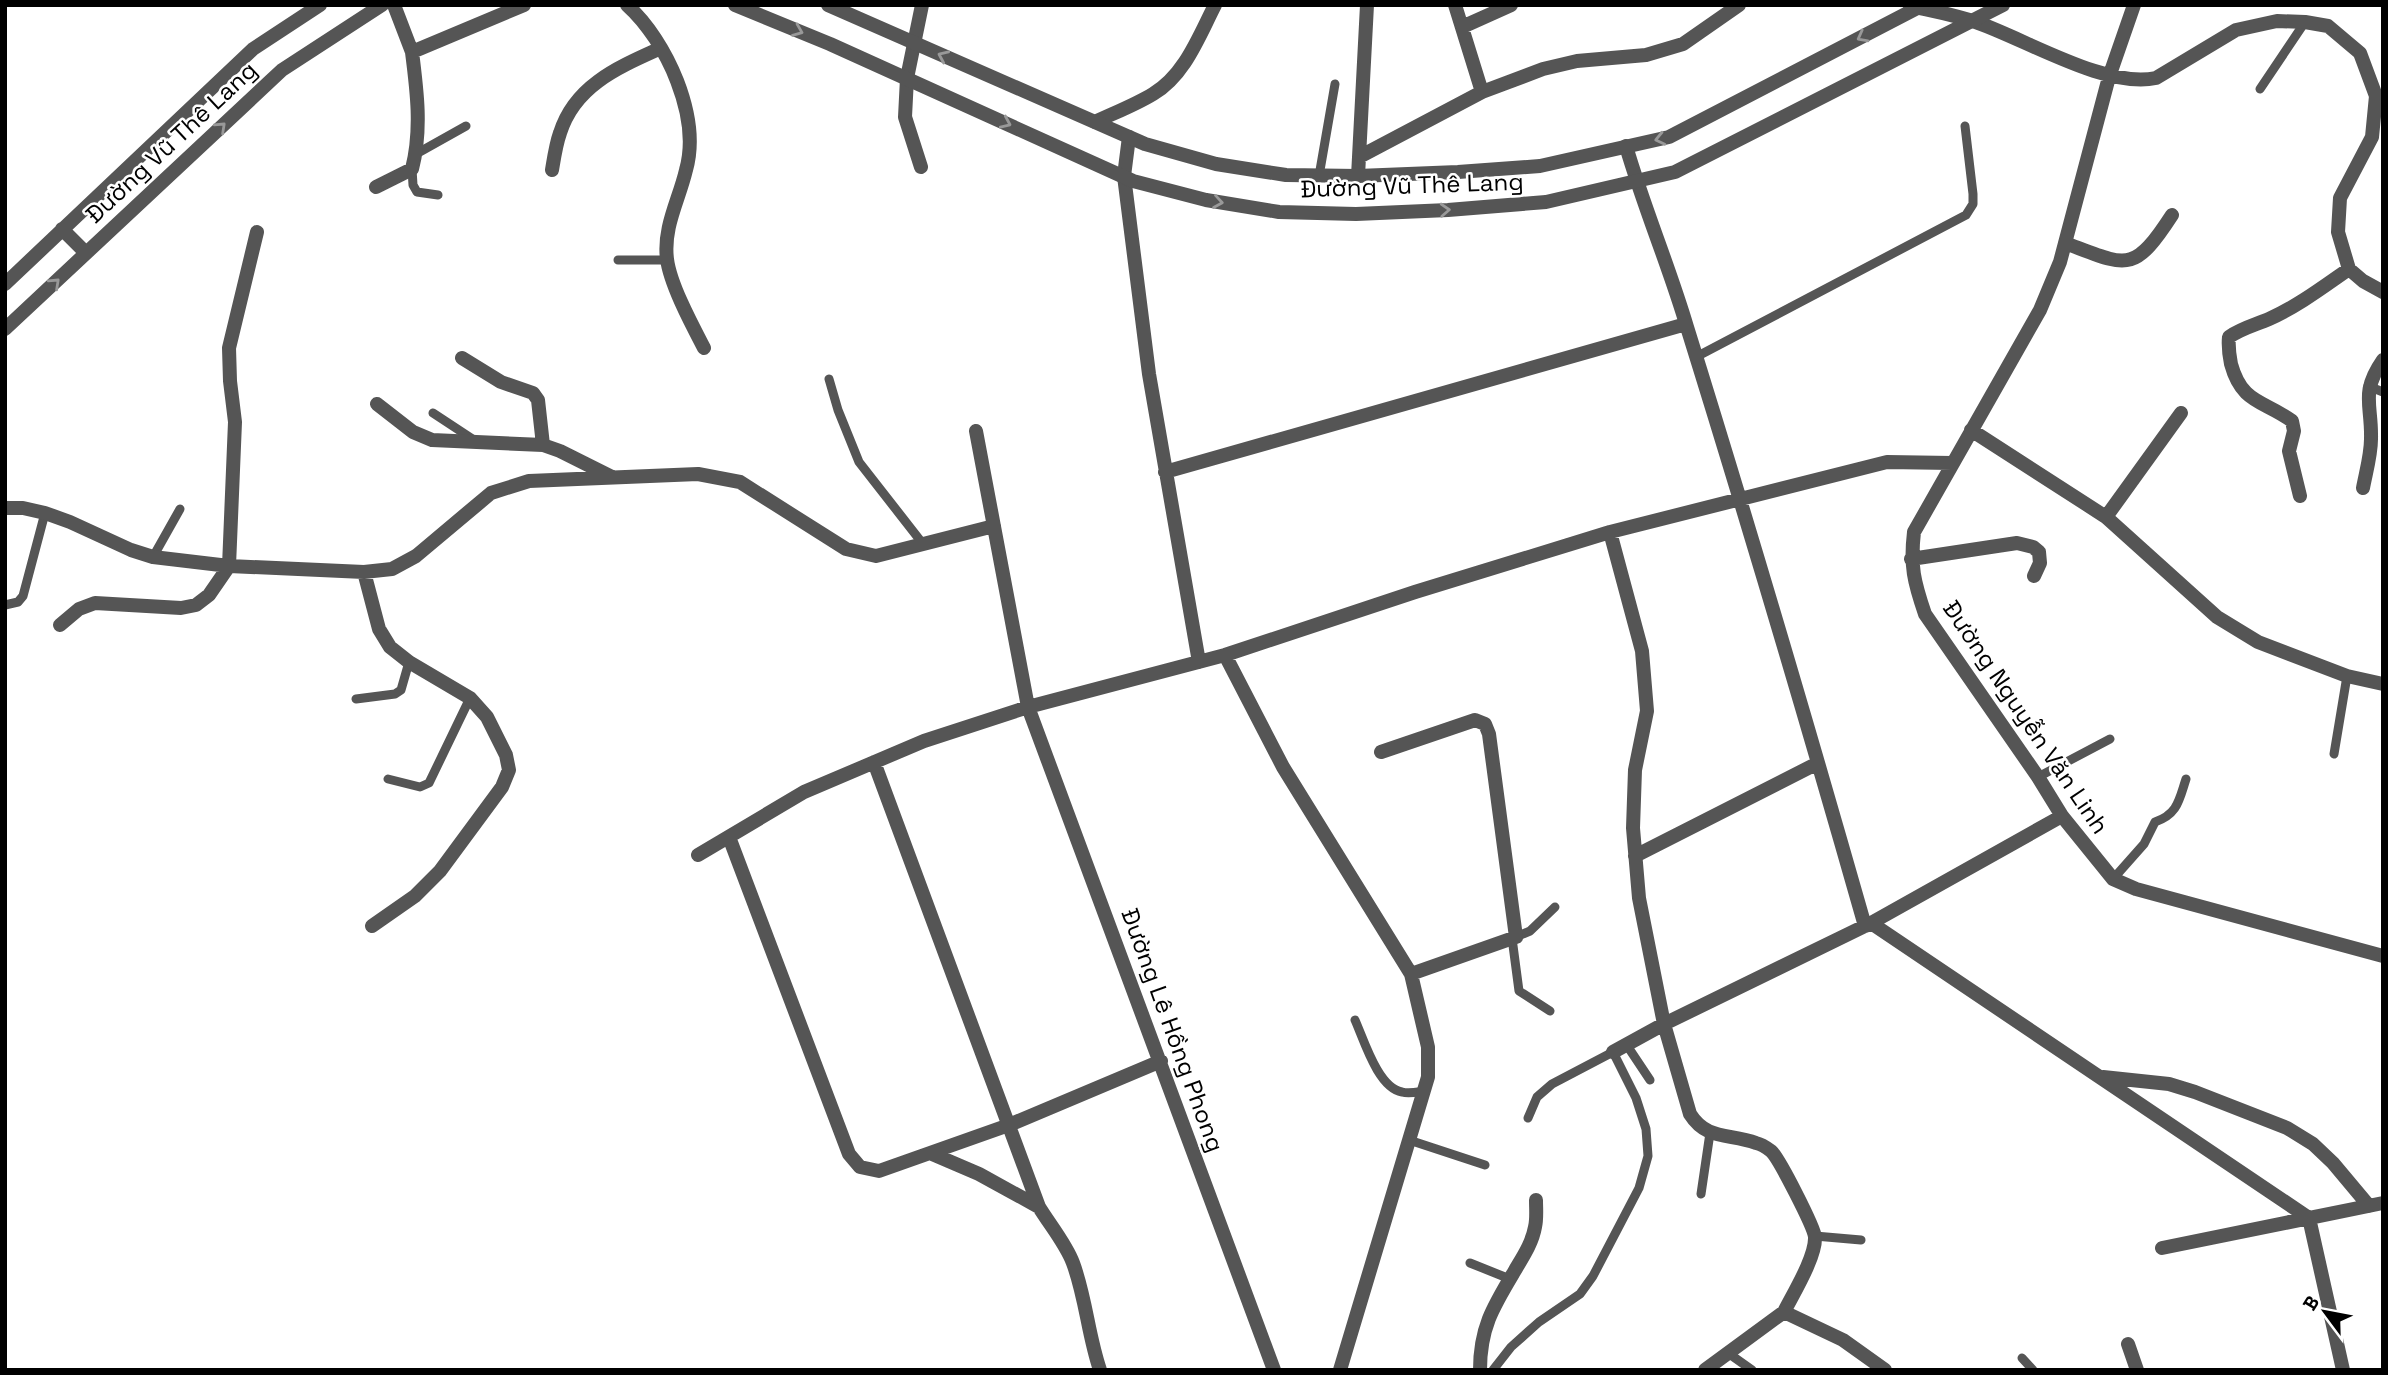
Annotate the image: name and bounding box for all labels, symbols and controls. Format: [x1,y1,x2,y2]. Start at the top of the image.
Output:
one-way arrow [791,23,803,37]
one-way arrow [1857,28,1870,42]
one-way arrow [938,50,950,64]
street label: Đường Vũ Thê Lang [79,55,263,229]
one-way arrow [999,115,1011,129]
one-way arrow [213,123,226,135]
one-way arrow [1654,131,1666,145]
street label: Đường Vũ Thê Lang [1300,166,1524,204]
one-way arrow [1213,194,1224,209]
one-way arrow [1440,203,1451,218]
one-way arrow [47,278,60,291]
street label: Đường Nguyễn Văn Linh [1936,594,2116,840]
street label: Đường Lê Hồng Phong [1114,904,1232,1156]
north arrow [2290,1277,2360,1347]
text: B [2297,1291,2325,1315]

